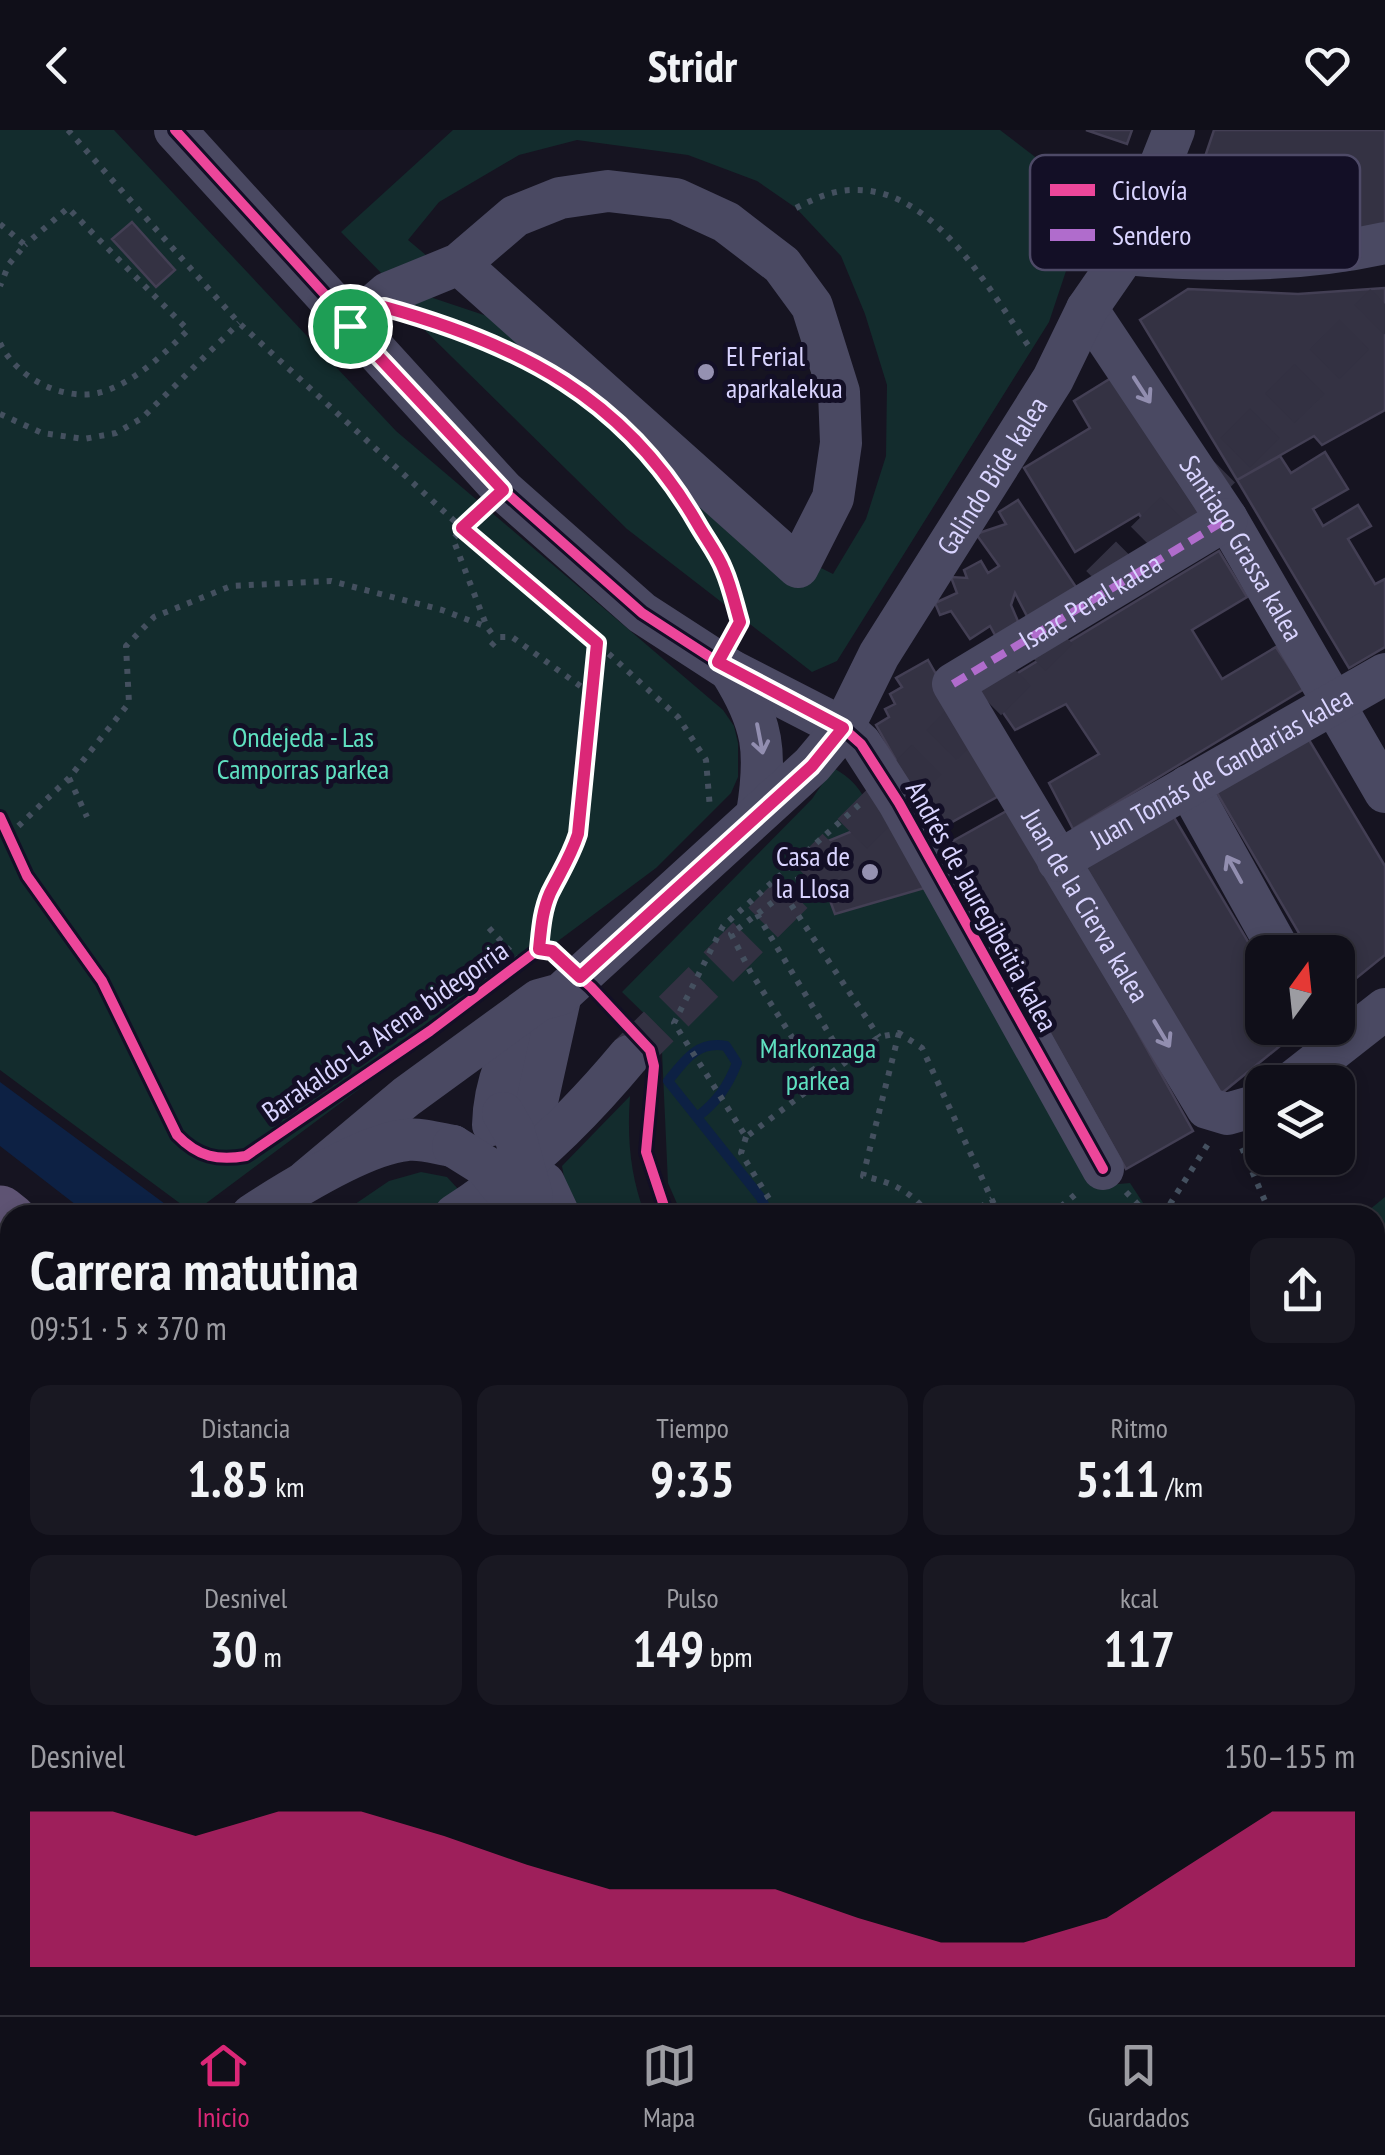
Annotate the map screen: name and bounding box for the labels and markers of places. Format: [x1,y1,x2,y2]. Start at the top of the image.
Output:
pin [308,284,393,369]
place label: El Ferial aparkalekua [726,337,843,406]
marker: El Ferial aparkalekua [695,361,717,383]
place label: Casa de la Llosa [775,837,850,906]
marker: Casa de la Llosa [859,861,881,883]

